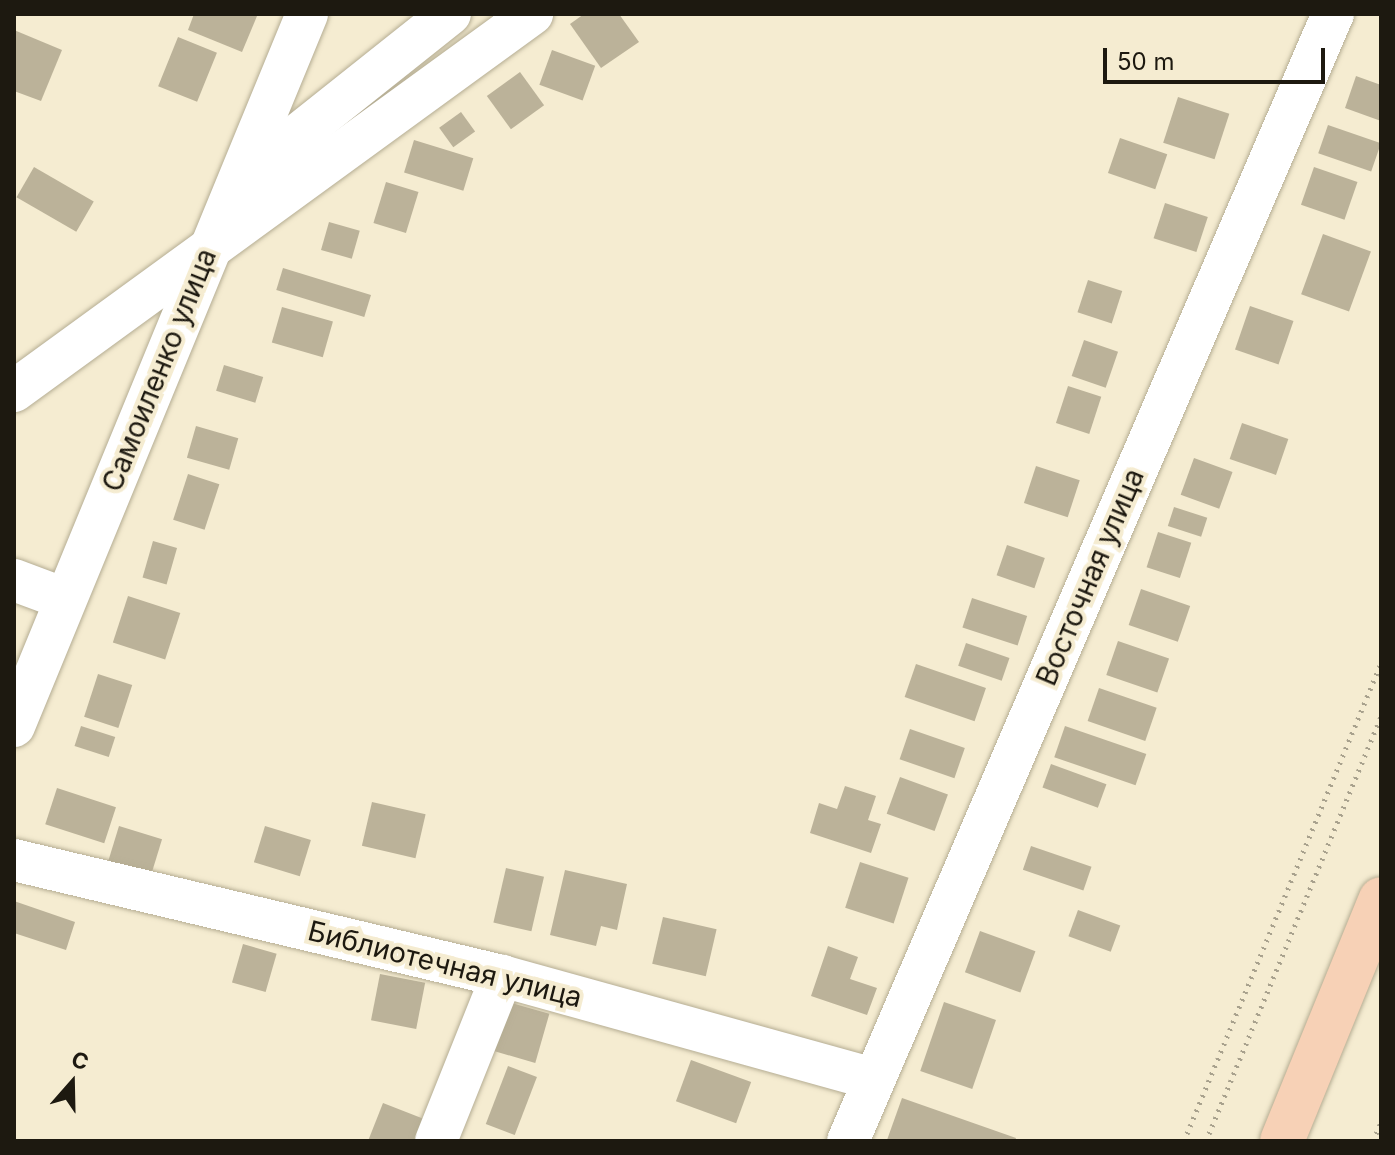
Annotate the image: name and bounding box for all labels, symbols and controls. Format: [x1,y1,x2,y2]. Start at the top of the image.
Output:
scale bar [1107,32,1329,82]
text: 50 m [1117,47,1175,76]
street label: Самоиленко улица [95,244,223,496]
street label: Восточная улица [1029,464,1151,690]
street label: Библиотечная улица [304,914,586,1014]
north arrow [32,1043,112,1123]
text: С [68,1045,92,1075]

